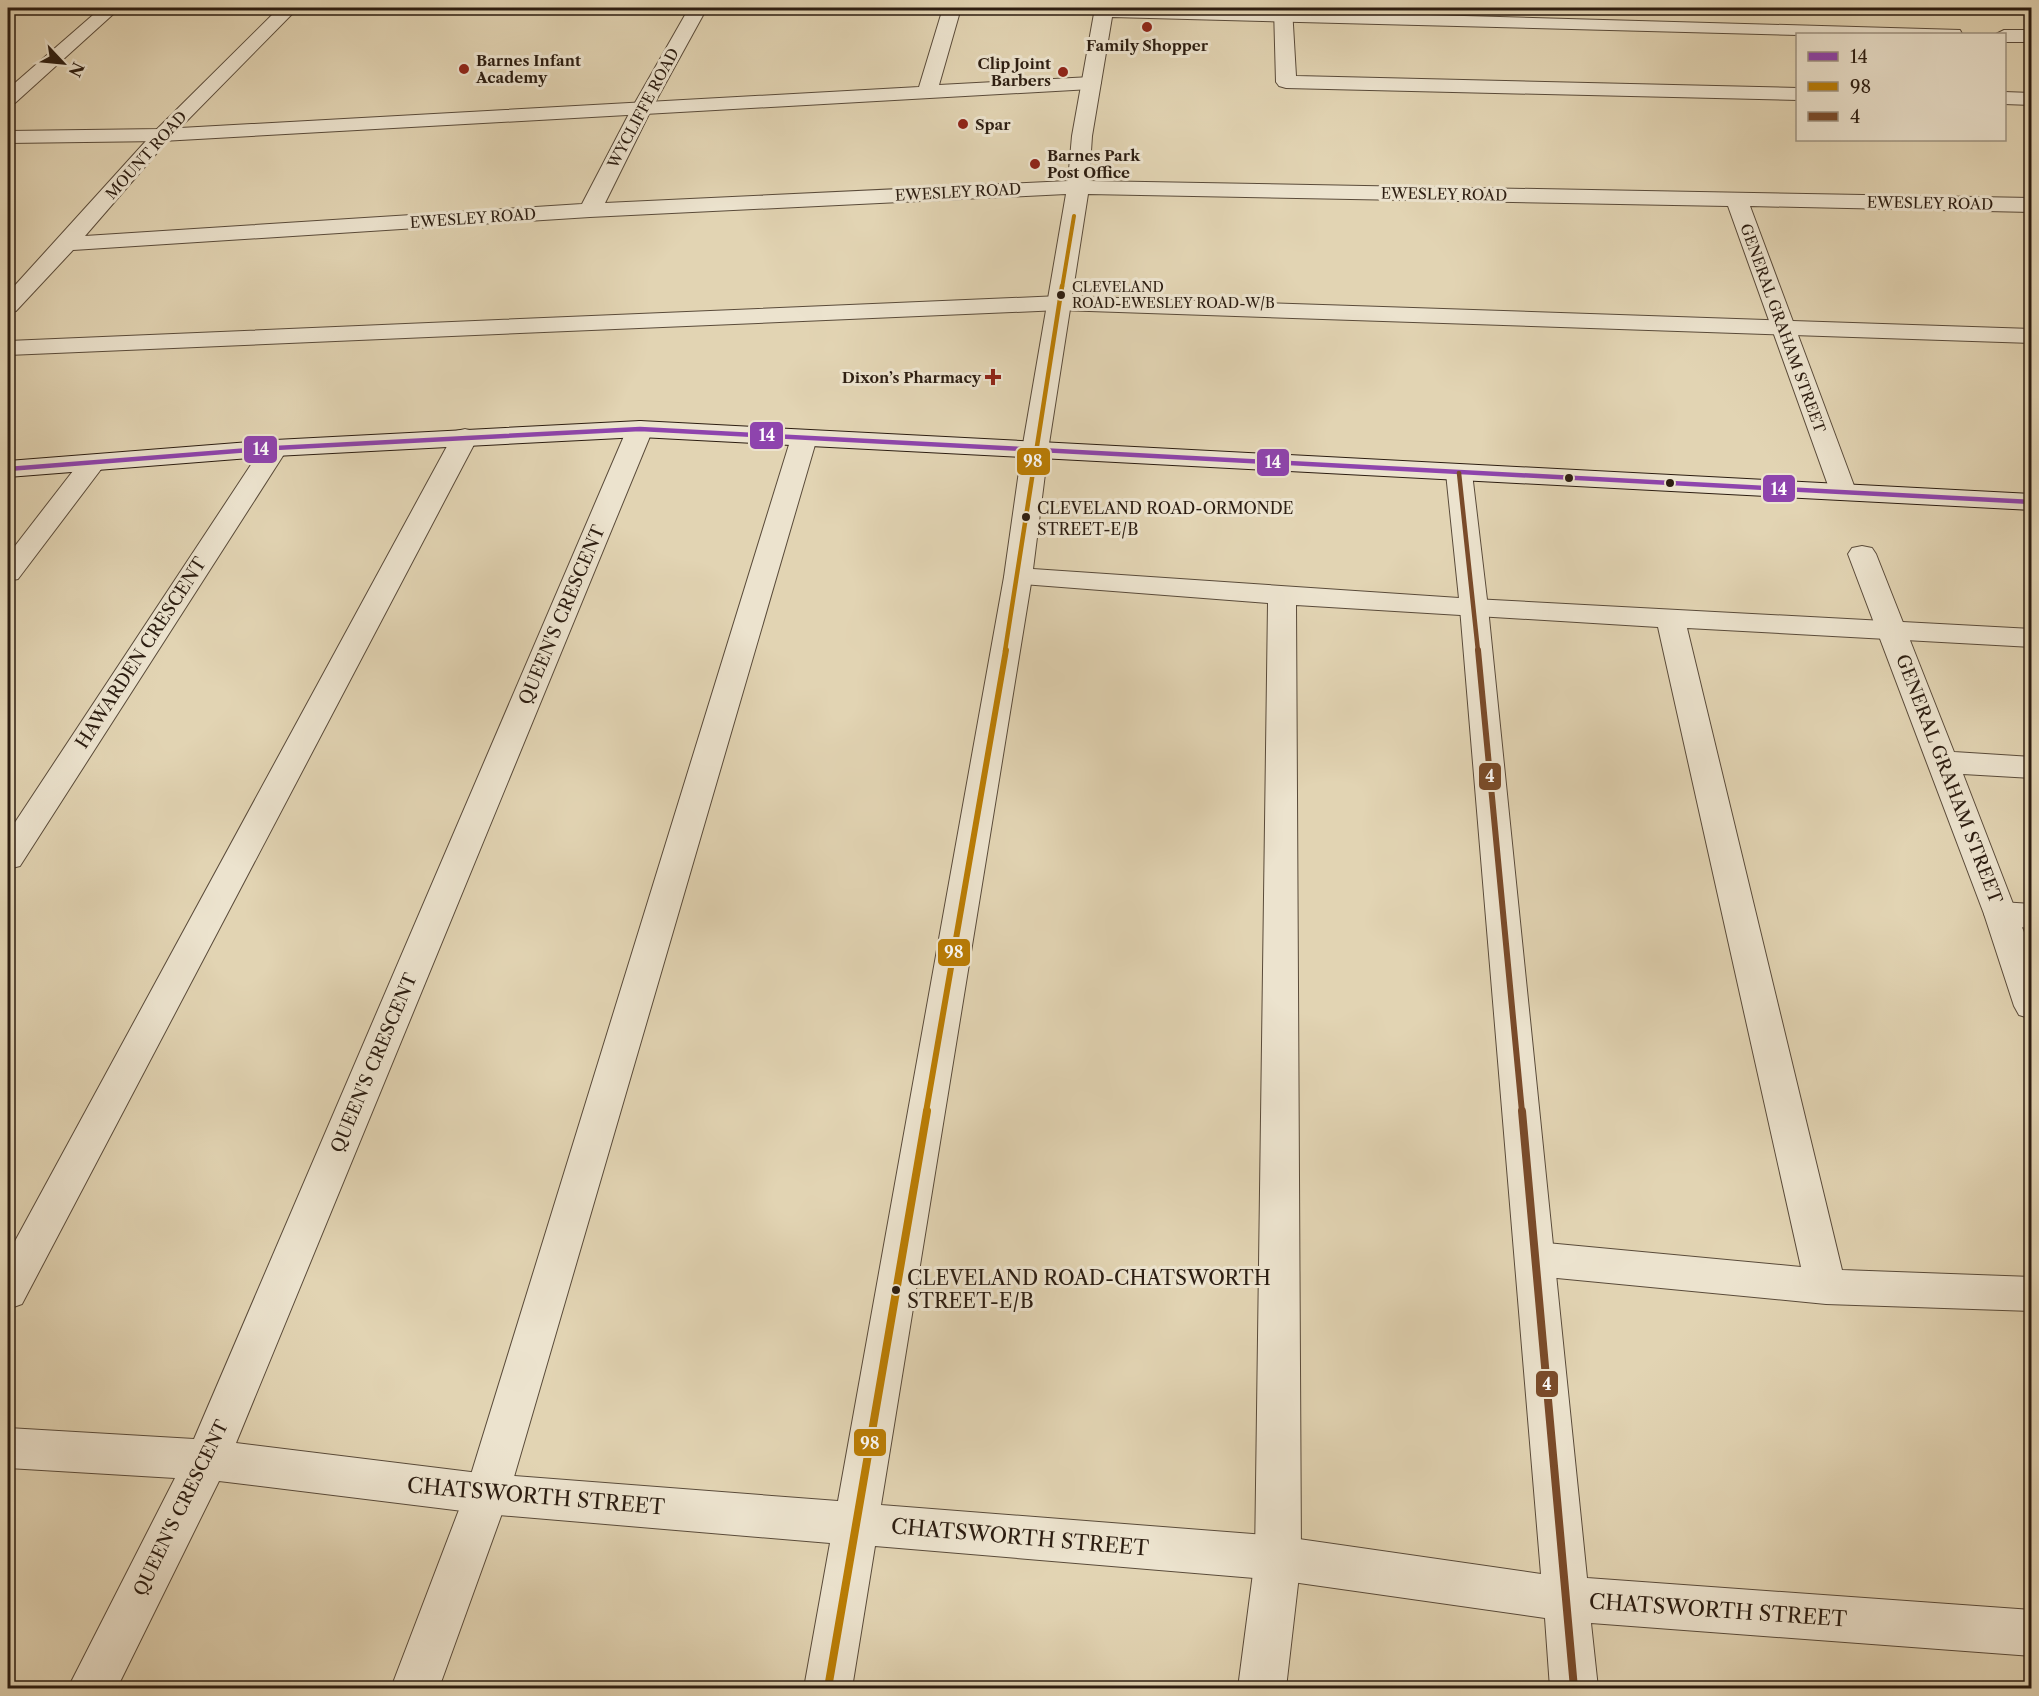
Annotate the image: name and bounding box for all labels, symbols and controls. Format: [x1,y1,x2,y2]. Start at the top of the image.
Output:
marker: Family Shopper [1140,20,1154,34]
north arrow [33,33,93,93]
legend [1796,33,2006,141]
place label: Family Shopper [1086,36,1209,55]
street label: WYCLIFFE ROAD [603,45,683,172]
text: 14 [1850,46,1868,68]
place label: Barnes Infant Academy [475,51,581,87]
place label: Clip Joint Barbers [978,54,1051,90]
text: N [64,59,89,80]
marker: Barnes Infant Academy [457,62,471,76]
marker: Clip Joint Barbers [1056,65,1070,79]
text: 98 [1850,76,1871,98]
text: 4 [1850,106,1860,128]
street label: MOUNT ROAD [101,107,191,203]
place label: Spar [975,115,1011,134]
marker: Spar [956,117,970,131]
place label: Barnes Park Post Office [1047,146,1141,182]
marker: Barnes Park Post Office [1028,157,1042,171]
street label: EWESLEY ROAD [894,179,1022,205]
street label: EWESLEY ROAD [1381,183,1507,205]
street label: EWESLEY ROAD [1867,192,1993,214]
street label: EWESLEY ROAD [409,204,537,232]
street label: GENERAL GRAHAM STREET [1736,221,1830,436]
place label: CLEVELAND ROAD-EWESLEY ROAD-W/B [1072,278,1275,312]
marker: CLEVELAND ROAD-EWESLEY ROAD-W/B [1055,289,1067,301]
place label: Dixon’s Pharmacy [842,368,982,387]
marker: Dixon’s Pharmacy [986,370,1000,384]
line badge: 14 [749,421,784,450]
text: 14 [759,425,775,445]
line badge: 14 [243,435,278,464]
text: 14 [253,439,269,459]
line badge: 98 [1016,447,1051,476]
line badge: 14 [1256,448,1290,477]
text: 98 [1023,451,1043,471]
text: 14 [1265,452,1281,472]
unlabelled marker [1563,472,1575,484]
line badge: 14 [1762,474,1796,503]
unlabelled marker [1664,477,1676,489]
text: 14 [1771,479,1787,499]
place label: CLEVELAND ROAD-ORMONDE STREET-E/B [1037,498,1294,539]
marker: CLEVELAND ROAD-ORMONDE STREET-E/B [1020,511,1032,523]
street label: QUEEN'S CRESCENT [514,522,610,708]
street label: HAWARDEN CRESCENT [71,553,211,753]
street label: GENERAL GRAHAM STREET [1891,651,2007,907]
line badge: 4 [1478,762,1502,791]
text: 4 [1485,766,1495,786]
line badge: 98 [937,938,971,967]
text: 98 [944,942,964,962]
street label: QUEEN'S CRESCENT [326,970,422,1156]
place label: CLEVELAND ROAD-CHATSWORTH STREET-E/B [907,1266,1271,1313]
marker: CLEVELAND ROAD-CHATSWORTH STREET-E/B [890,1284,902,1296]
line badge: 4 [1535,1370,1559,1398]
text: 4 [1542,1374,1552,1394]
street label: QUEEN'S CRESCENT [129,1416,233,1599]
line badge: 98 [853,1428,887,1457]
text: 98 [860,1433,880,1453]
street label: CHATSWORTH STREET [406,1472,666,1520]
street label: CHATSWORTH STREET [890,1513,1150,1561]
street label: CHATSWORTH STREET [1588,1589,1848,1632]

